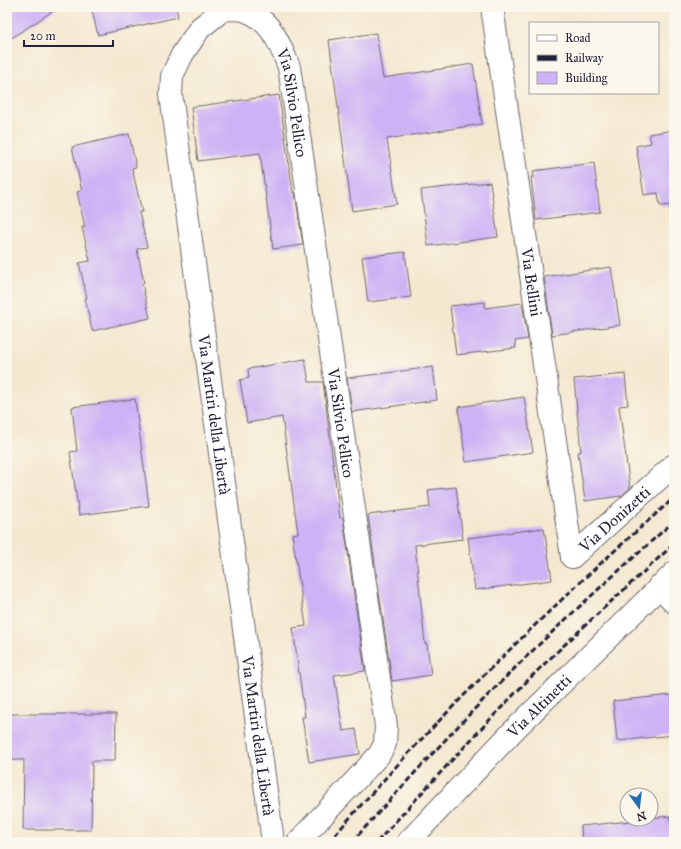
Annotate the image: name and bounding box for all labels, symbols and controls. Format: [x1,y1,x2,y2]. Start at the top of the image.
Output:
scale bar [24,22,113,48]
legend [529,22,659,94]
text: 20 m [30,29,56,43]
text: Road [565,31,591,45]
street label: Via Silvio Pellico [272,44,311,159]
text: Railway [565,51,604,65]
text: Building [565,71,608,86]
street label: Via Bellini [517,246,546,318]
street label: Via Martiri della Libertà [194,332,235,496]
street label: Via Silvio Pellico [323,366,358,479]
street label: Via Donizetti [574,482,655,557]
street label: Via Martiri della Libertà [238,653,278,817]
street label: Via Altinetti [503,670,576,742]
north arrow [619,787,659,827]
text: N [635,809,648,824]

